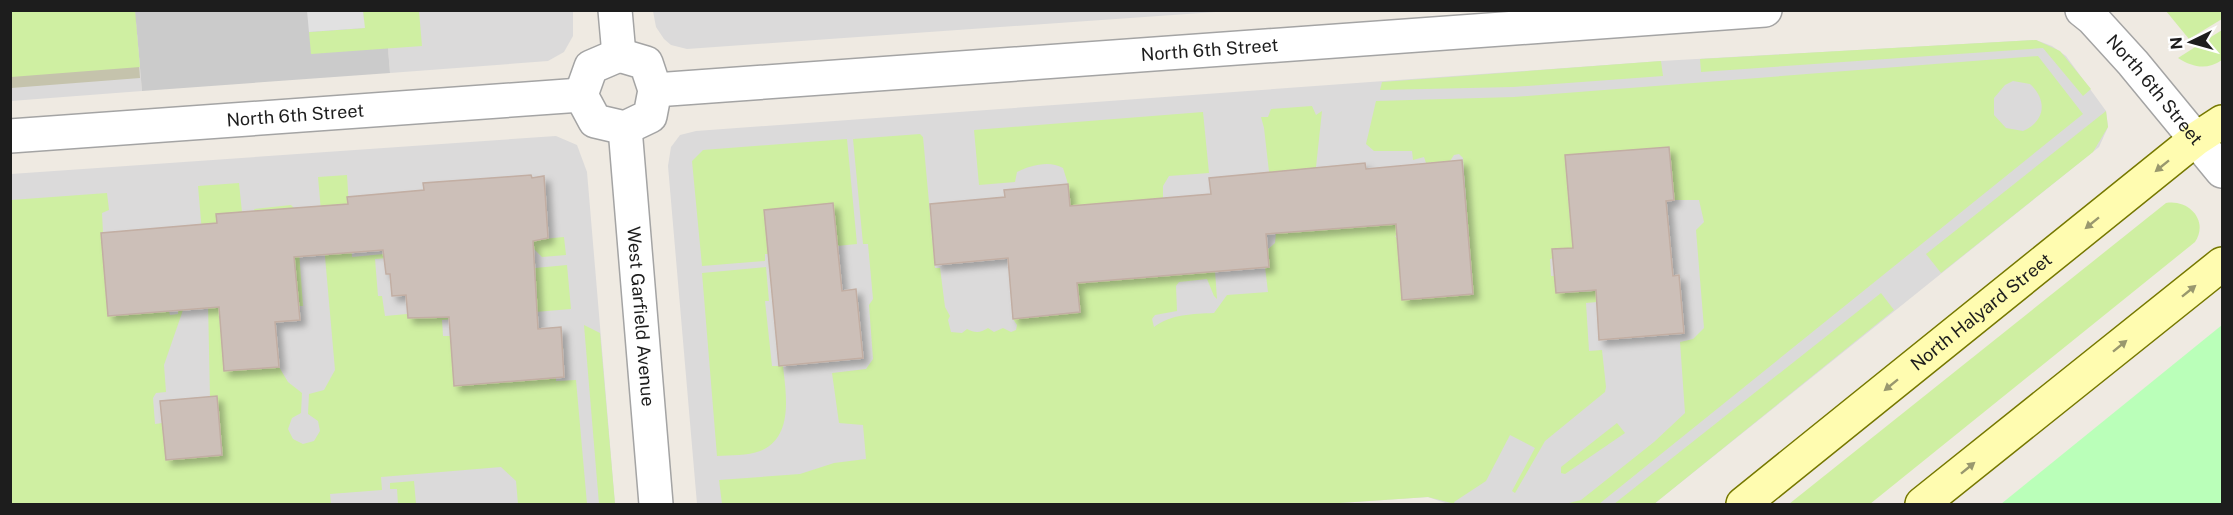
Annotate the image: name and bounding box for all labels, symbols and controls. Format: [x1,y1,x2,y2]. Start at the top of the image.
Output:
north arrow [2161,12,2221,72]
street label: North 6th Street [2101,30,2207,150]
street label: North 6th Street [1140,34,1279,65]
street label: North 6th Street [226,100,365,130]
one-way arrow [2155,159,2170,172]
one-way arrow [2084,217,2099,229]
street label: West Garfield Avenue [623,225,659,407]
street label: North Halyard Street [1906,249,2056,375]
one-way arrow [2181,284,2197,297]
one-way arrow [2112,340,2127,353]
one-way arrow [1883,379,1899,392]
one-way arrow [1960,461,1976,474]

